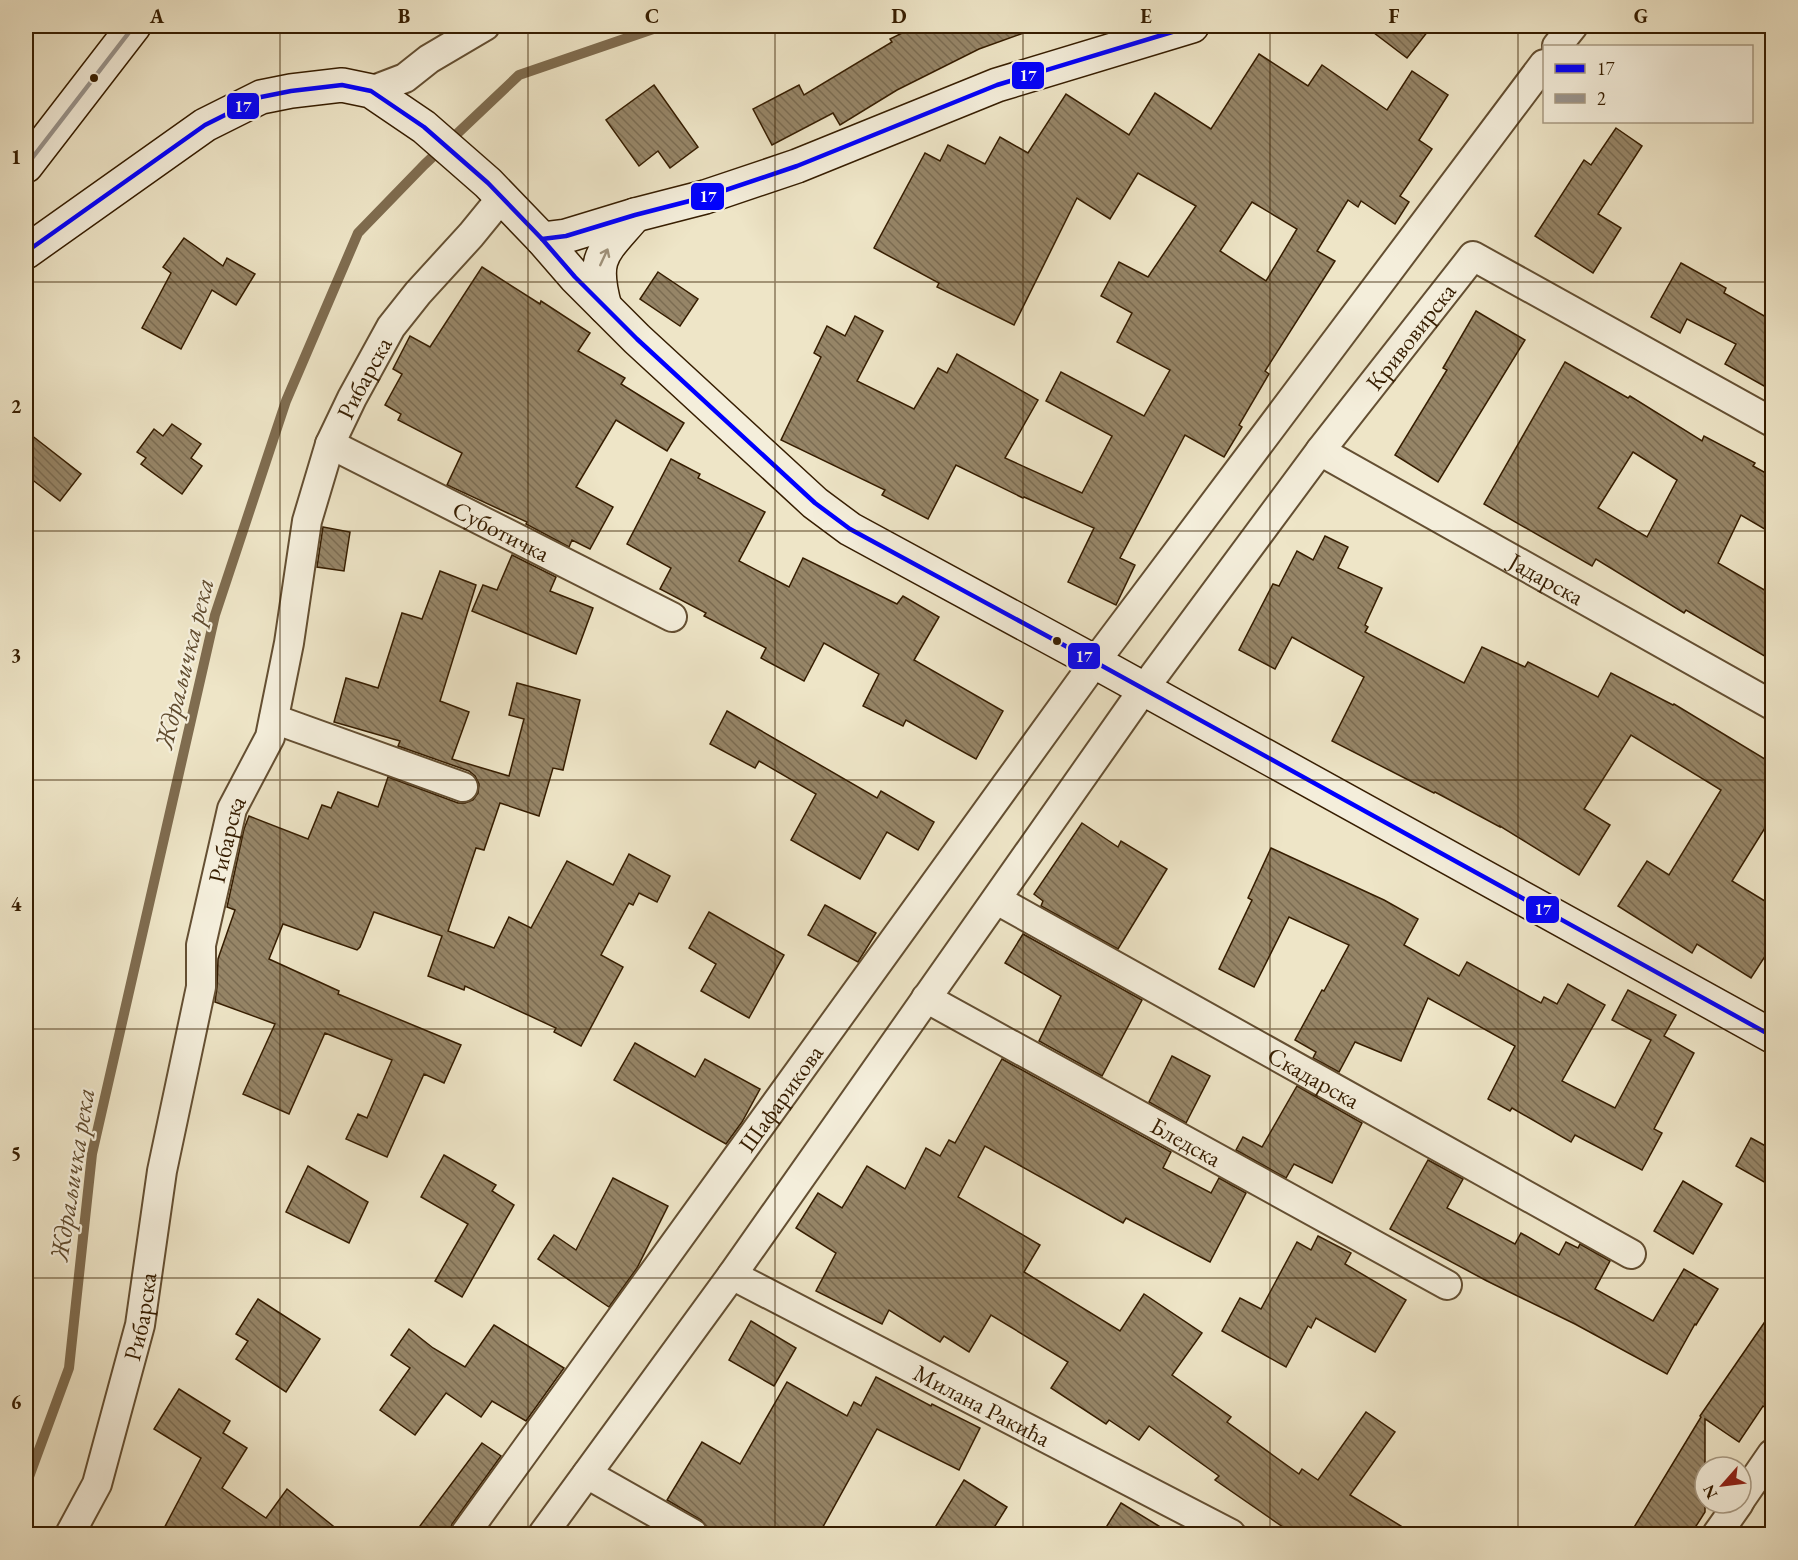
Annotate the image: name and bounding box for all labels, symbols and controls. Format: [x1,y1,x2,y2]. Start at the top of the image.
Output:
text: A [149,3,165,29]
text: B [398,3,410,29]
text: C [645,3,659,29]
text: D [891,3,907,29]
text: E [1140,3,1152,29]
text: F [1389,3,1400,29]
text: G [1634,3,1648,29]
legend [1543,45,1753,123]
text: 17 [1597,57,1615,80]
line badge: 17 [1011,61,1045,90]
text: 17 [1020,65,1037,86]
unlabelled marker [88,72,100,84]
text: 2 [1597,87,1606,110]
line badge: 17 [226,92,260,120]
text: 17 [235,96,252,117]
text: 1 [11,144,21,170]
line badge: 17 [690,182,725,211]
text: 17 [700,186,717,207]
one-way arrow [598,248,610,266]
street label: Кривовирска [1358,276,1462,396]
street label: Рибарска [329,331,398,424]
text: 2 [11,393,22,419]
street label: Суботичка [448,493,555,568]
street label: Јадарска [1502,544,1590,612]
water label: Ждраљичка река [146,575,222,753]
unlabelled marker [1051,635,1063,647]
text: 3 [11,642,21,668]
line badge: 17 [1067,642,1101,670]
text: 17 [1076,646,1093,667]
street label: Рибарска [200,789,252,886]
text: 4 [11,891,22,917]
line badge: 17 [1525,895,1560,924]
text: 17 [1535,899,1552,920]
street label: Шафарикова [731,1038,830,1158]
street label: Скадарска [1262,1039,1366,1115]
water label: Ждраљичка река [41,1086,102,1264]
street label: Бледска [1145,1109,1227,1173]
text: 5 [11,1140,21,1166]
street label: Рибарска [116,1270,163,1364]
street label: Милана Ракића [908,1357,1056,1453]
text: 6 [11,1389,22,1415]
north arrow [1693,1455,1753,1515]
text: N [1698,1481,1723,1502]

